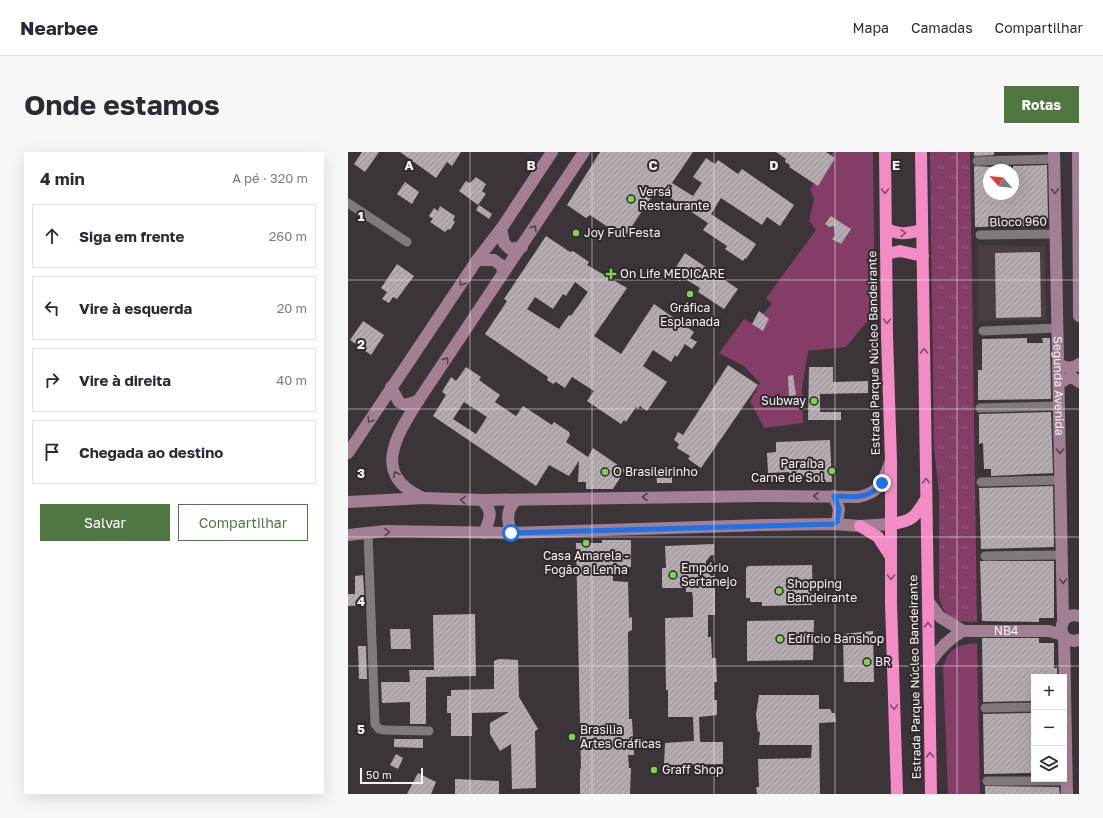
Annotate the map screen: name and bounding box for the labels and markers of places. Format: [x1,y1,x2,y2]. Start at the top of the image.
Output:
place label: Versá Restaurante [639,184,710,213]
marker: Versá Restaurante [626,194,636,204]
place label: Joy Ful Festa [584,225,661,240]
marker: Joy Ful Festa [571,228,581,238]
place label: On Life MEDICARE [620,266,725,281]
marker: On Life MEDICARE [605,268,617,280]
marker: Gráfica Esplanada [685,289,695,299]
place label: Gráfica Esplanada [660,300,720,329]
place label: Subway [761,393,806,408]
marker: Subway [809,396,819,406]
place label: Paraíba Carne de Sol [751,456,824,485]
place label: O Brasileirinho [613,464,698,479]
marker: Paraíba Carne de Sol [827,466,837,476]
marker: O Brasileirinho [600,467,610,477]
marker: Casa Amarela - Fogão a Lenha [581,538,591,548]
place label: Casa Amarela - Fogão a Lenha [543,548,630,577]
place label: Empório Sertanejo [681,560,737,589]
marker: Empório Sertanejo [668,570,678,580]
place label: Shopping Bandeirante [787,576,857,605]
marker: Shopping Bandeirante [774,586,784,596]
place label: Edíficio Banshop [788,631,884,646]
marker: Edíficio Banshop [775,634,785,644]
place label: BR [875,654,891,669]
marker: BR [862,657,872,667]
place label: Brasilia Artes Gráficas [580,722,661,751]
marker: Brasilia Artes Gráficas [567,732,577,742]
place label: Graff Shop [662,762,723,777]
marker: Graff Shop [649,765,659,775]

